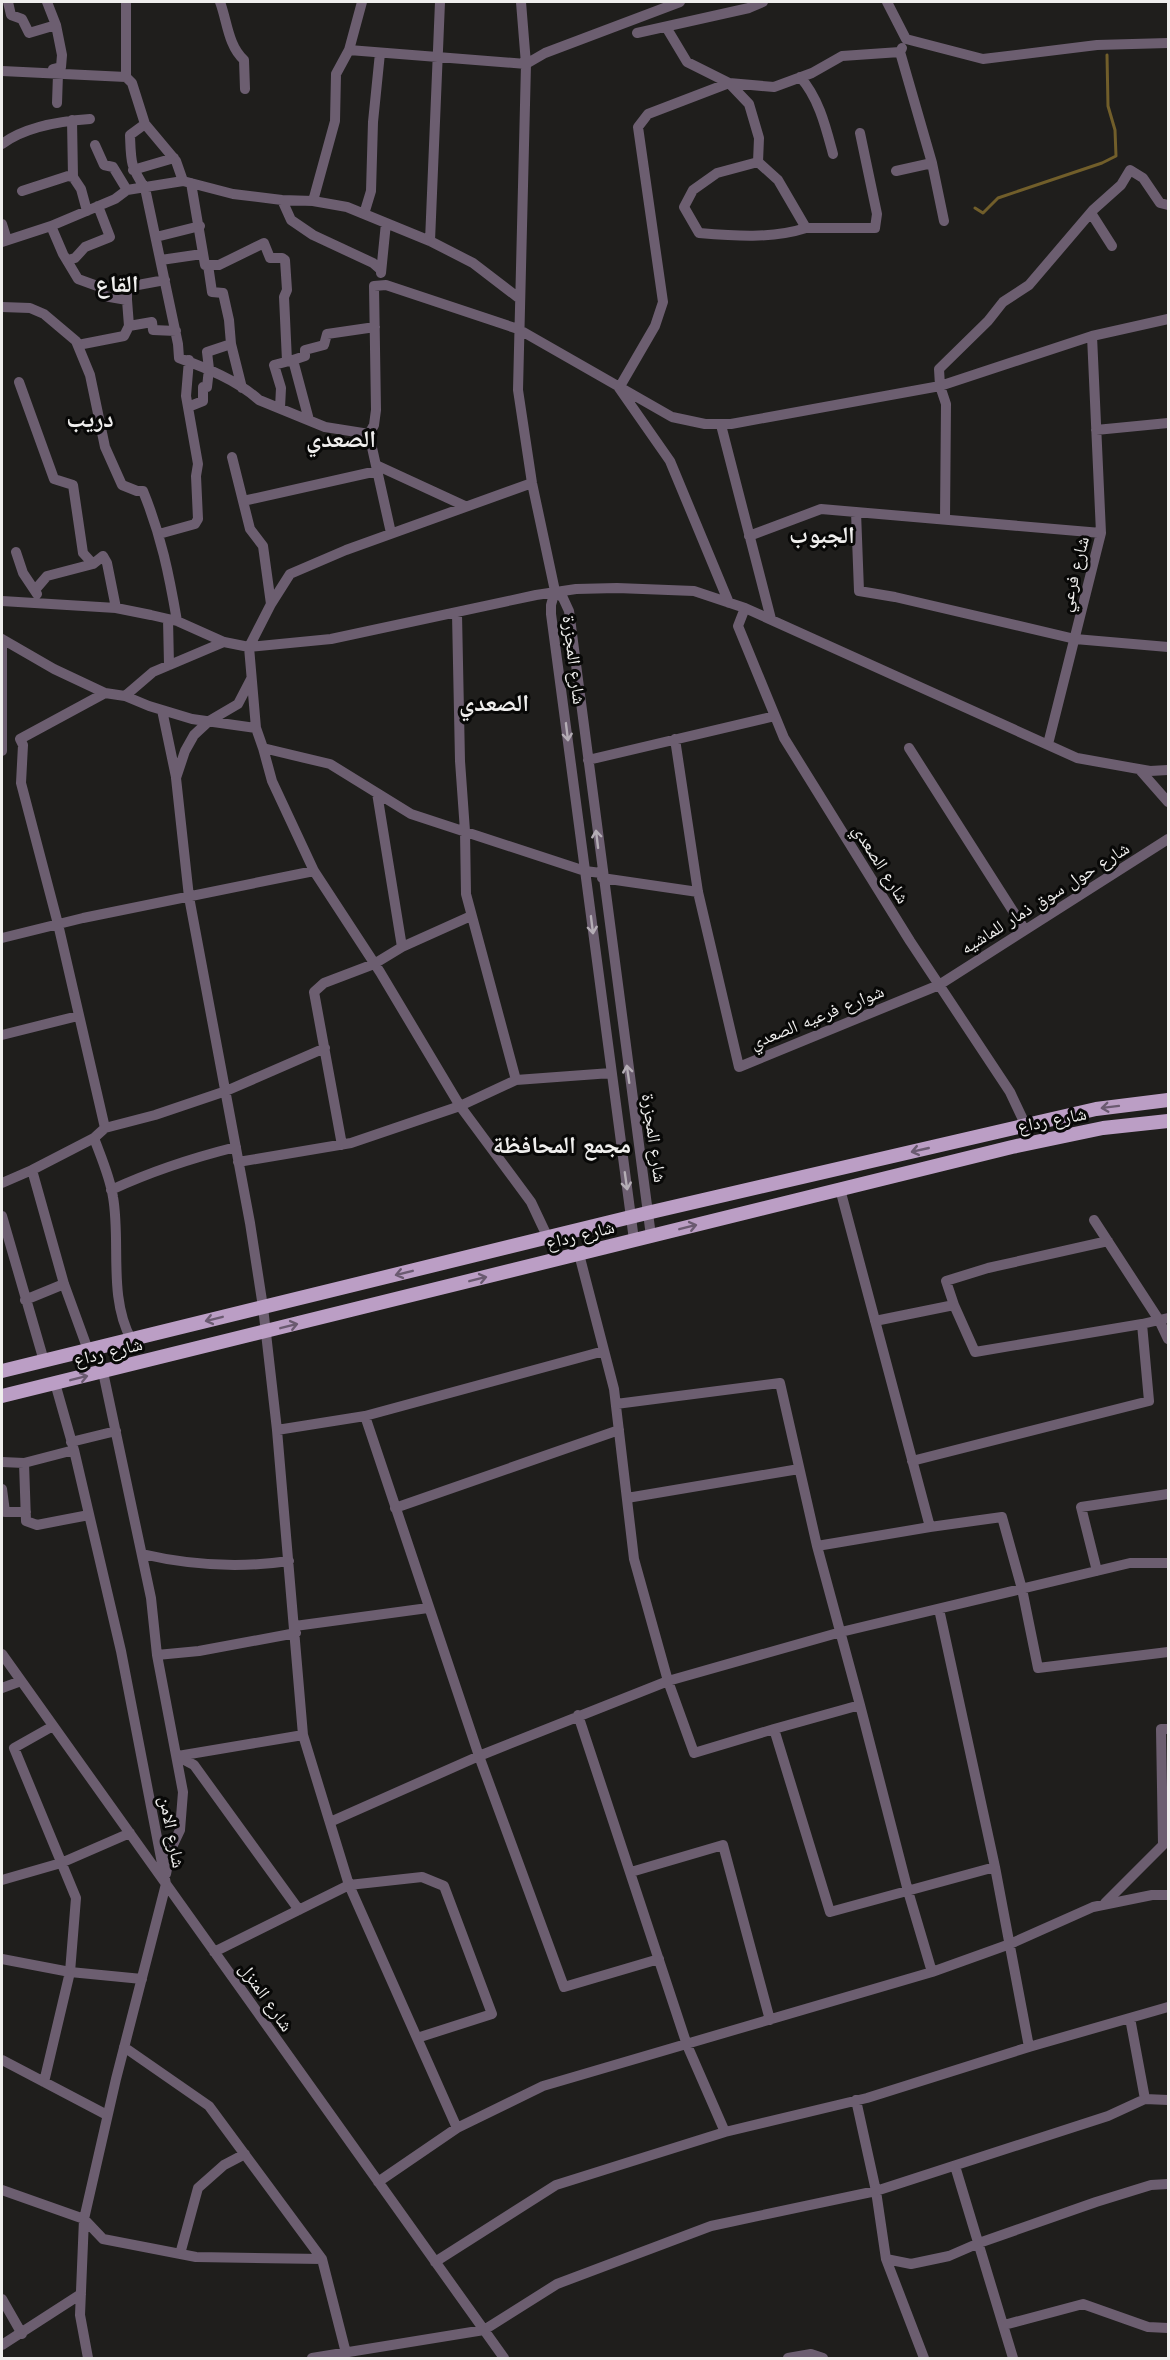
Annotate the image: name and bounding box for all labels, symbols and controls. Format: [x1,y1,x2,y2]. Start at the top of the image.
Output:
district label: القاع [95,270,139,299]
district label: دريب [66,405,114,433]
district label: الصعدي [306,425,376,458]
district label: الجبوب [789,521,855,549]
street label: شارع فرعي [1054,534,1097,615]
street label: شارع المجزرة [558,614,590,706]
district label: الصعدي [459,689,529,722]
one-way arrow [561,722,572,742]
street label: شارع الصعدي [845,820,914,910]
one-way arrow [592,830,603,850]
street label: شارع حول سوق ذمار للماشيه [956,837,1134,959]
one-way arrow [587,915,598,935]
street label: شوارع فرعيه الصعدي [747,980,888,1057]
one-way arrow [623,1065,634,1085]
street label: شارع المجزرة [637,1092,671,1184]
one-way arrow [1101,1102,1121,1113]
street label: شارع رداع [1016,1103,1088,1137]
district label: مجمع المحافظة [493,1131,631,1161]
one-way arrow [911,1145,930,1156]
one-way arrow [620,1171,631,1191]
street label: شارع رداع [543,1216,617,1254]
one-way arrow [678,1220,697,1232]
one-way arrow [394,1268,413,1280]
one-way arrow [468,1272,487,1284]
one-way arrow [205,1314,224,1326]
one-way arrow [279,1319,298,1331]
street label: شارع رداع [71,1333,145,1371]
one-way arrow [69,1371,88,1383]
street label: شارع الامن [154,1794,190,1870]
street label: شارع المنزل [234,1958,298,2036]

